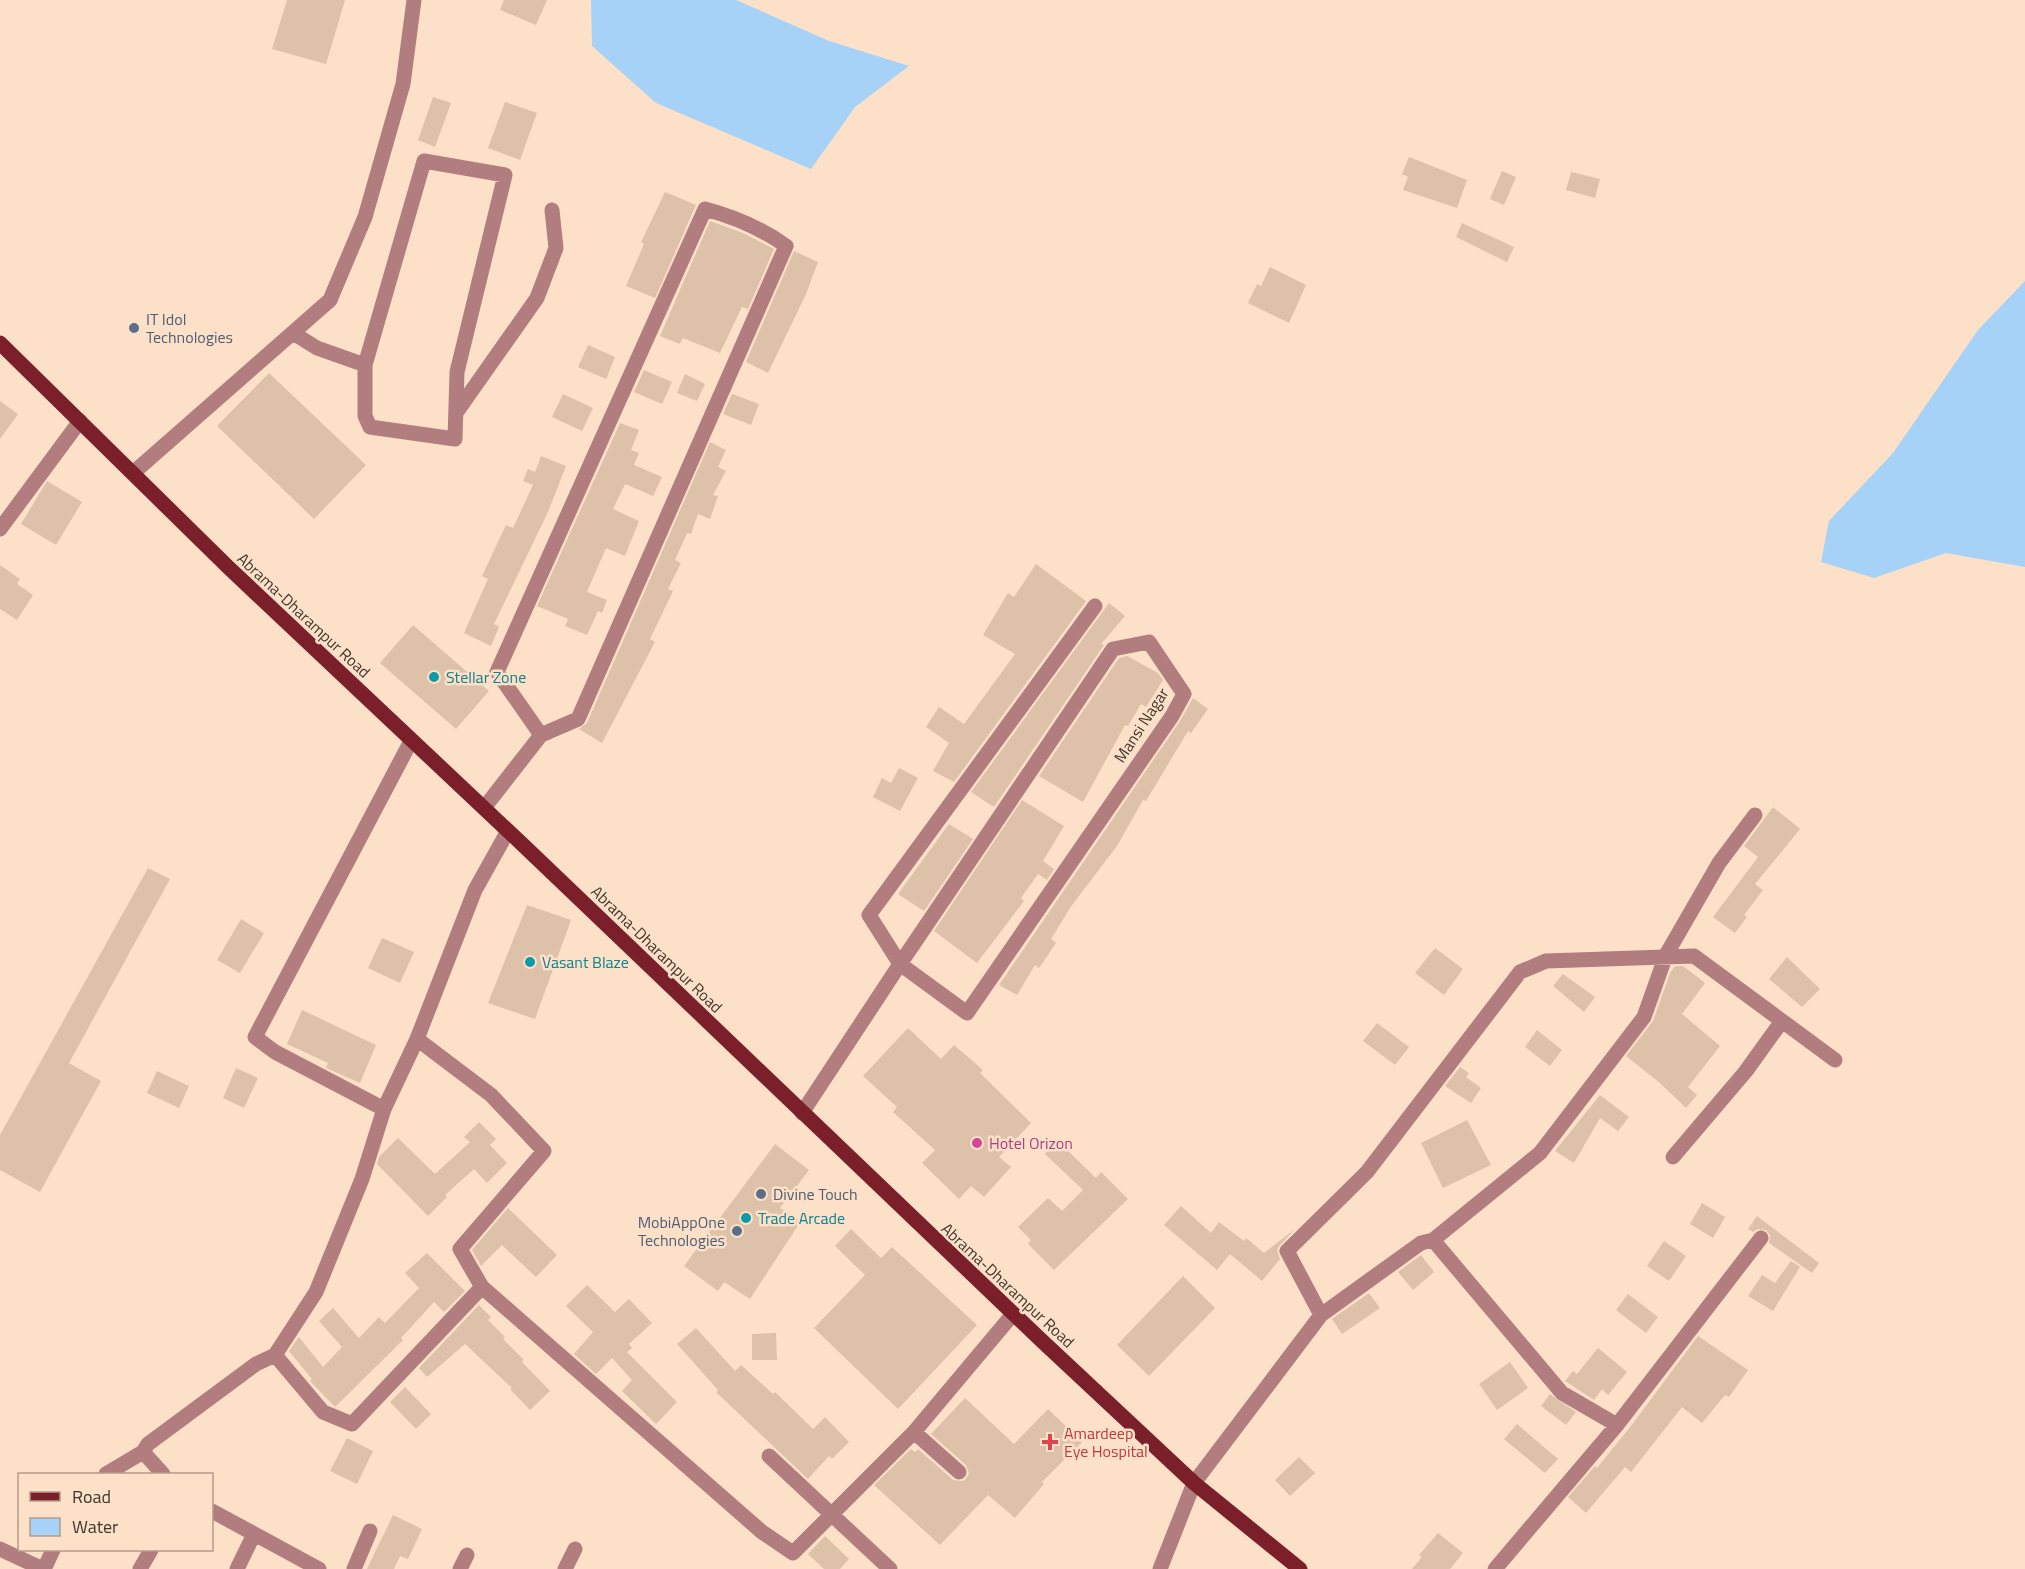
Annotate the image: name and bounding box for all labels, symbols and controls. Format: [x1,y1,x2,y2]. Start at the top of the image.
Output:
place label: IT Idol Technologies [146,307,233,349]
marker: IT Idol Technologies [127,321,141,335]
street label: Abrama-Dharampur Road [232,547,376,683]
place label: Stellar Zone [446,665,526,689]
marker: Stellar Zone [427,670,441,684]
street label: Mansi Nagar [1108,682,1174,767]
street label: Abrama-Dharampur Road [586,880,728,1018]
place label: Vasant Blaze [542,950,629,974]
marker: Vasant Blaze [523,955,537,969]
place label: Hotel Orizon [989,1131,1073,1155]
marker: Hotel Orizon [970,1136,984,1150]
place label: Divine Touch [773,1182,858,1206]
marker: Divine Touch [754,1187,768,1201]
place label: Trade Arcade [758,1206,845,1230]
place label: MobiAppOne Technologies [638,1210,725,1252]
marker: Trade Arcade [739,1211,753,1225]
street label: Abrama-Dharampur Road [936,1217,1080,1353]
marker: MobiAppOne Technologies [730,1224,744,1238]
place label: Amardeep Eye Hospital [1064,1421,1148,1463]
marker: Amardeep Eye Hospital [1041,1433,1059,1451]
legend [18,1473,213,1551]
text: Road [72,1483,111,1510]
text: Water [72,1513,118,1540]

